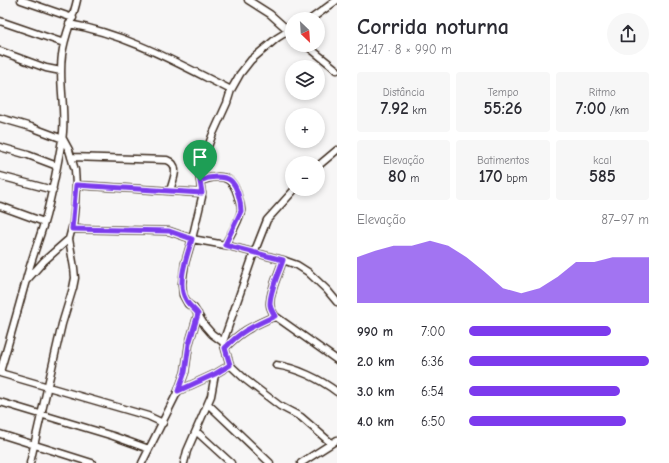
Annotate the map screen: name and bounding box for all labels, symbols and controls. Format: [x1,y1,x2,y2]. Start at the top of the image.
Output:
north arrow [285,12,325,52]
map controls [285,12,325,196]
button: share [607,13,649,55]
text: Corrida noturna [357,14,509,40]
text: 21:47 · 8 × 990 m [357,42,452,57]
button: layers [285,60,325,100]
text: Distância [383,86,425,99]
text: Tempo [487,86,519,99]
text: Ritmo [589,86,616,99]
text: 7.92 [381,99,409,118]
text: 55:26 [484,99,522,118]
text: 7:00 [576,99,606,118]
text: km [409,104,427,117]
text: /km [606,104,629,117]
button: + [285,108,325,148]
pin [183,140,217,181]
icon: arrive [189,146,211,168]
text: Elevação [383,154,424,167]
text: Batimentos [477,154,529,167]
text: kcal [593,154,612,167]
button: − [285,156,325,196]
text: 80 [388,167,406,186]
text: 170 [479,167,503,186]
text: 585 [589,167,616,186]
text: m [406,172,419,185]
text: bpm [503,172,527,185]
text: Elevação [357,212,406,227]
text: 87–97 m [601,212,649,227]
text: 990 m [357,324,393,339]
text: 7:00 [421,324,445,339]
text: 2.0 km [357,354,395,369]
text: 6:36 [421,354,444,369]
text: 3.0 km [357,384,395,399]
text: 6:54 [421,384,444,399]
text: 4.0 km [357,414,394,429]
text: 6:50 [421,414,445,429]

